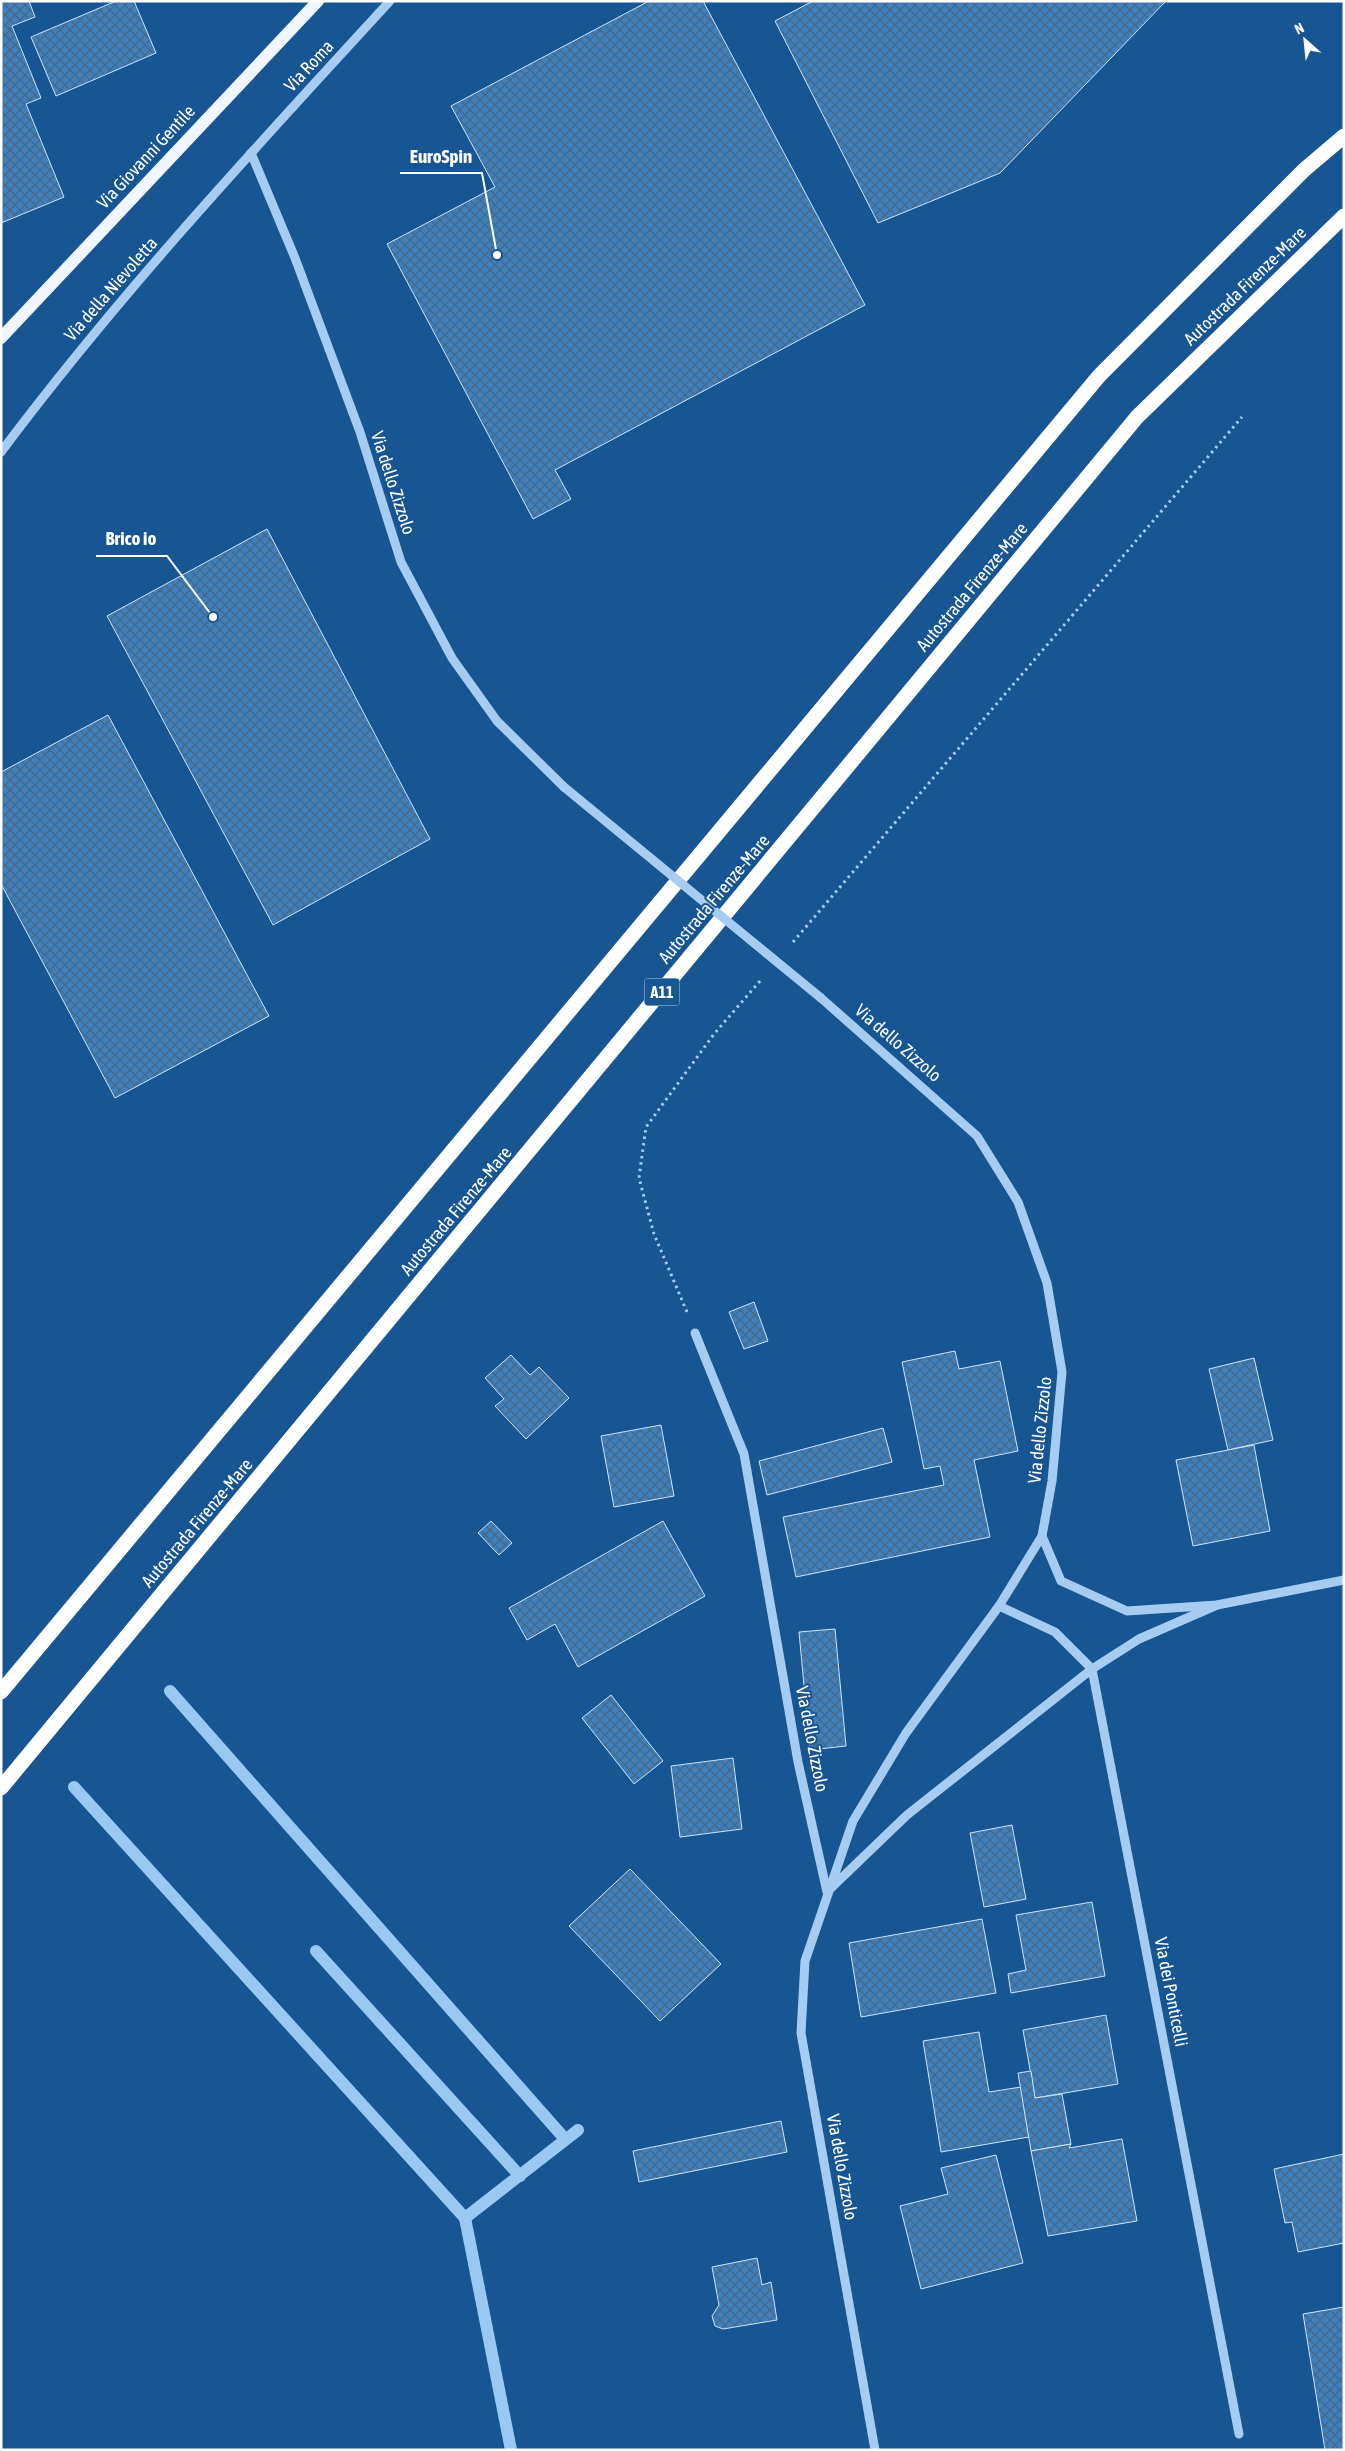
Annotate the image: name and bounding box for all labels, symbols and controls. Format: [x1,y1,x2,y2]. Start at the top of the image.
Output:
north arrow [1280,15,1330,65]
text: N [1292,19,1306,37]
street label: Via Roma [280,36,338,96]
street label: Via Giovanni Gentile [92,101,199,213]
callout: EuroSpin [400,139,482,173]
text: EuroSpin [410,145,472,167]
street label: Autostrada Firenze-Mare [1179,222,1310,349]
street label: Via della Nievoletta [60,232,161,345]
street label: Via dello Zizzolo [367,429,420,537]
street label: Autostrada Firenze-Mare [912,518,1032,655]
callout: Brico io [96,522,167,556]
text: Brico io [106,527,156,549]
street label: Autostrada Firenze-Mare [654,830,774,967]
road number: A11 [644,979,680,1006]
street label: Via dello Zizzolo [851,999,946,1086]
street label: Autostrada Firenze-Mare [396,1142,516,1279]
street label: Via dello Zizzolo [1023,1375,1056,1484]
street label: Autostrada Firenze-Mare [137,1454,257,1591]
street label: Via dello Zizzolo [792,1684,833,1794]
street label: Via dei Ponticelli [1151,1936,1192,2048]
street label: Via dello Zizzolo [823,2112,862,2222]

